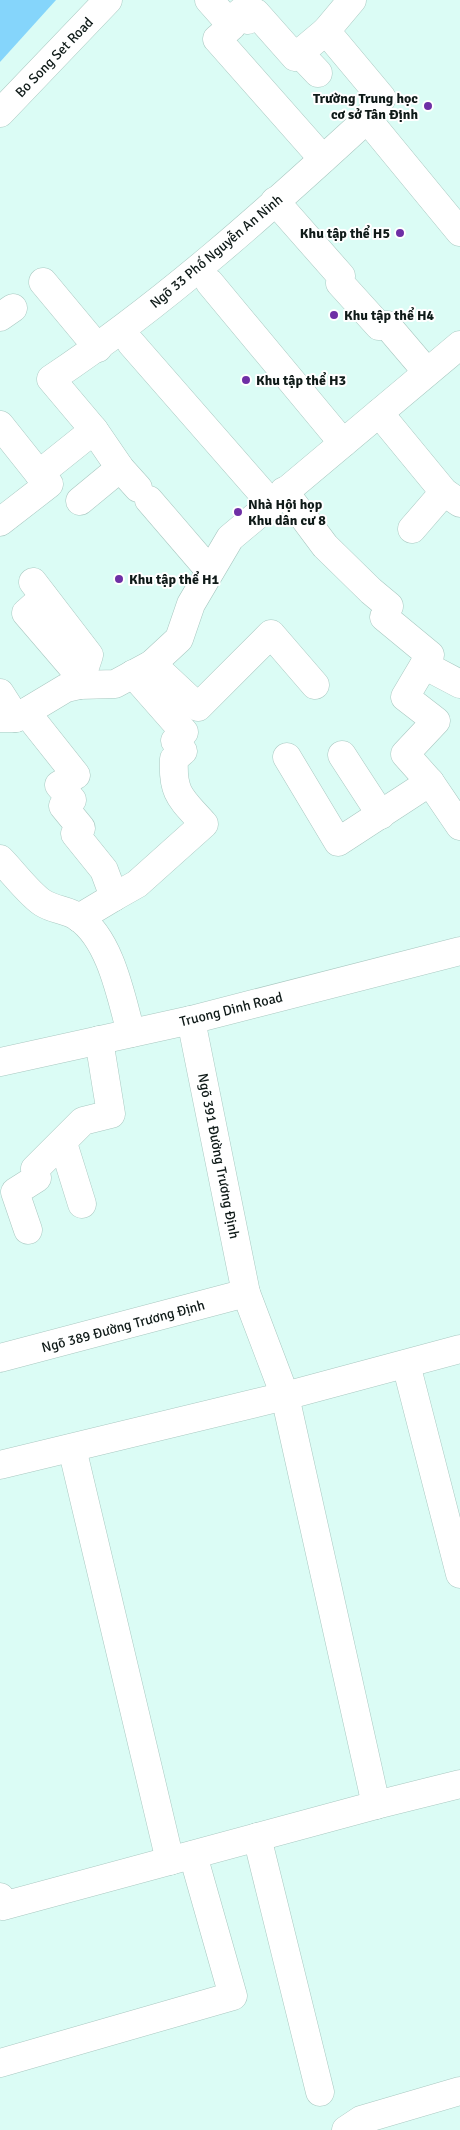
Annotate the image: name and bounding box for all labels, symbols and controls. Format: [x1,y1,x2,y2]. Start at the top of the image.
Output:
street label: Bo Song Set Road [12,14,97,101]
place label: Trường Trung học cơ sở Tân Định [313,90,418,123]
marker: Trường Trung học cơ sở Tân Định [422,100,434,112]
street label: Ngõ 33 Phố Nguyễn An Ninh [147,191,286,312]
place label: Khu tập thể H5 [300,225,390,242]
marker: Khu tập thể H5 [394,227,406,239]
place label: Khu tập thể H4 [344,307,435,324]
marker: Khu tập thể H4 [328,309,340,321]
place label: Khu tập thể H3 [256,372,346,389]
marker: Khu tập thể H3 [240,374,252,386]
place label: Nhà Hội họp Khu dân cư 8 [248,496,326,529]
marker: Nhà Hội họp Khu dân cư 8 [232,506,244,518]
place label: Khu tập thể H1 [129,571,220,588]
marker: Khu tập thể H1 [113,573,125,585]
street label: Truong Dinh Road [178,988,284,1030]
street label: Ngõ 391 Đường Trương Định [194,1072,243,1240]
street label: Ngõ 389 Đường Trương Định [40,1296,207,1356]

